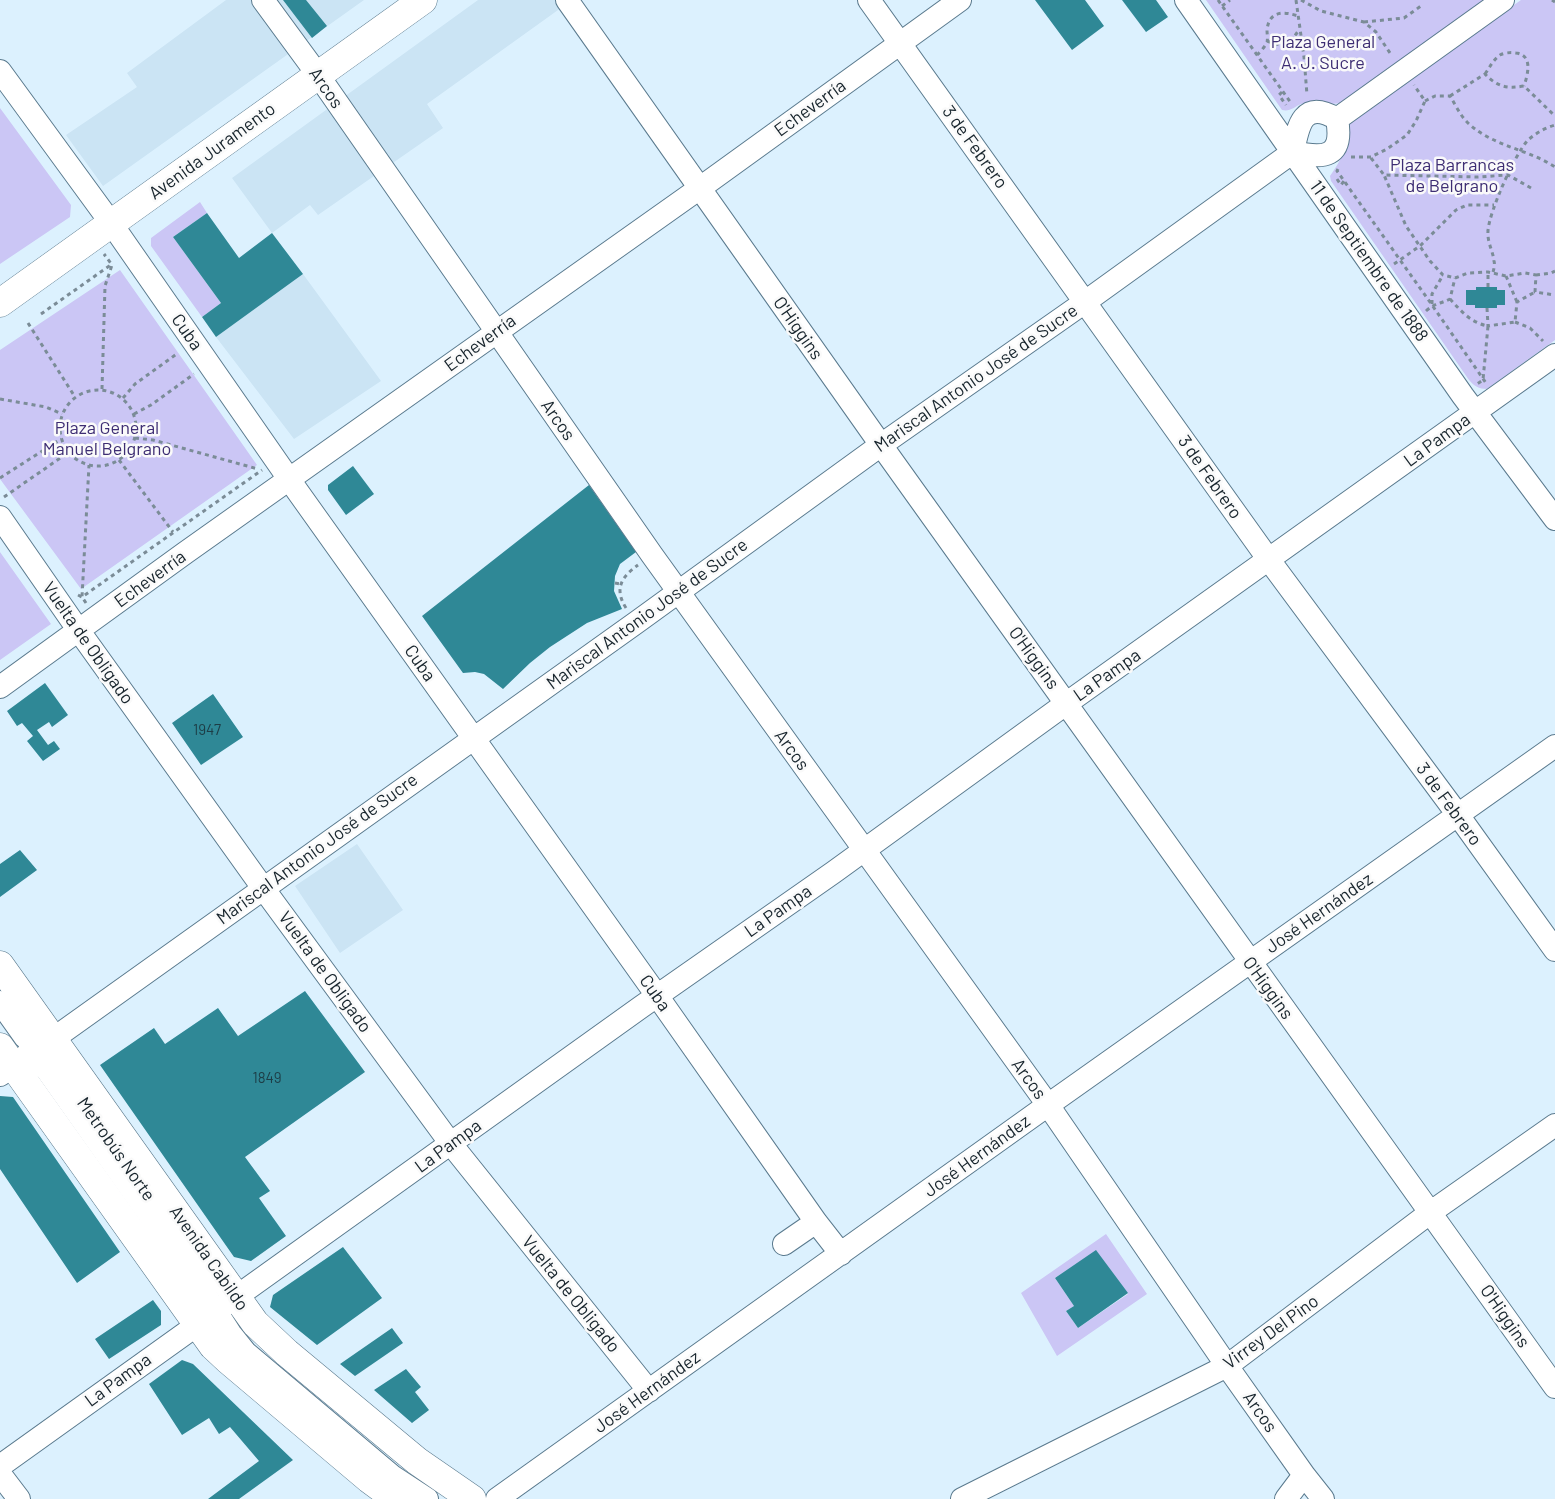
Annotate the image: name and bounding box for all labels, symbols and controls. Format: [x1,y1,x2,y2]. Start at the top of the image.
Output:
park label: Plaza General A. J. Sucre [1271,31,1375,74]
street label: Arcos [304,63,348,113]
street label: Echeverría [770,75,850,141]
street label: Avenida Juramento [145,98,279,204]
street label: 3 de Febrero [938,101,1012,193]
park label: Plaza Barrancas de Belgrano [1390,154,1514,196]
street label: 11 de Septiembre de 1888 [1305,176,1433,346]
street label: O'Higgins [768,292,828,364]
street label: Mariscal Antonio José de Sucre [870,299,1082,457]
street label: Cuba [167,310,207,354]
street label: Echeverría [440,310,520,376]
street label: Arcos [536,395,580,445]
street label: La Pampa [1400,409,1474,471]
park label: Plaza General Manuel Belgrano [43,417,171,459]
street label: 3 de Febrero [1173,431,1247,523]
street label: Mariscal Antonio José de Sucre [542,534,752,694]
street label: Echeverría [110,546,190,612]
street label: Vuelta de Obligado [38,578,138,708]
street label: O'Higgins [1004,622,1064,694]
street label: Cuba [400,641,440,685]
street label: La Pampa [1069,644,1145,706]
house number: 1947 [193,721,221,739]
street label: Arcos [770,725,814,775]
street label: 3 de Febrero [1412,758,1486,850]
street label: Mariscal Antonio José de Sucre [212,769,422,929]
street label: José Hernández [1261,868,1377,958]
street label: La Pampa [740,880,816,942]
street label: Vuelta de Obligado [274,907,376,1037]
street label: O'Higgins [1238,952,1298,1024]
street label: Cuba [635,971,675,1015]
street label: Arcos [1007,1054,1051,1104]
house number: 1849 [252,1069,282,1087]
street label: Metrobús Norte [72,1093,160,1205]
street label: José Hernández [920,1110,1034,1202]
street label: La Pampa [411,1115,485,1177]
street label: Avenida Cabildo [165,1201,253,1315]
street label: Vuelta de Obligado [517,1231,625,1357]
street label: O'Higgins [1475,1280,1535,1352]
street label: Virrey Del Pino [1219,1290,1323,1374]
street label: José Hernández [590,1346,704,1438]
street label: La Pampa [81,1349,155,1411]
street label: Arcos [1238,1387,1282,1437]

